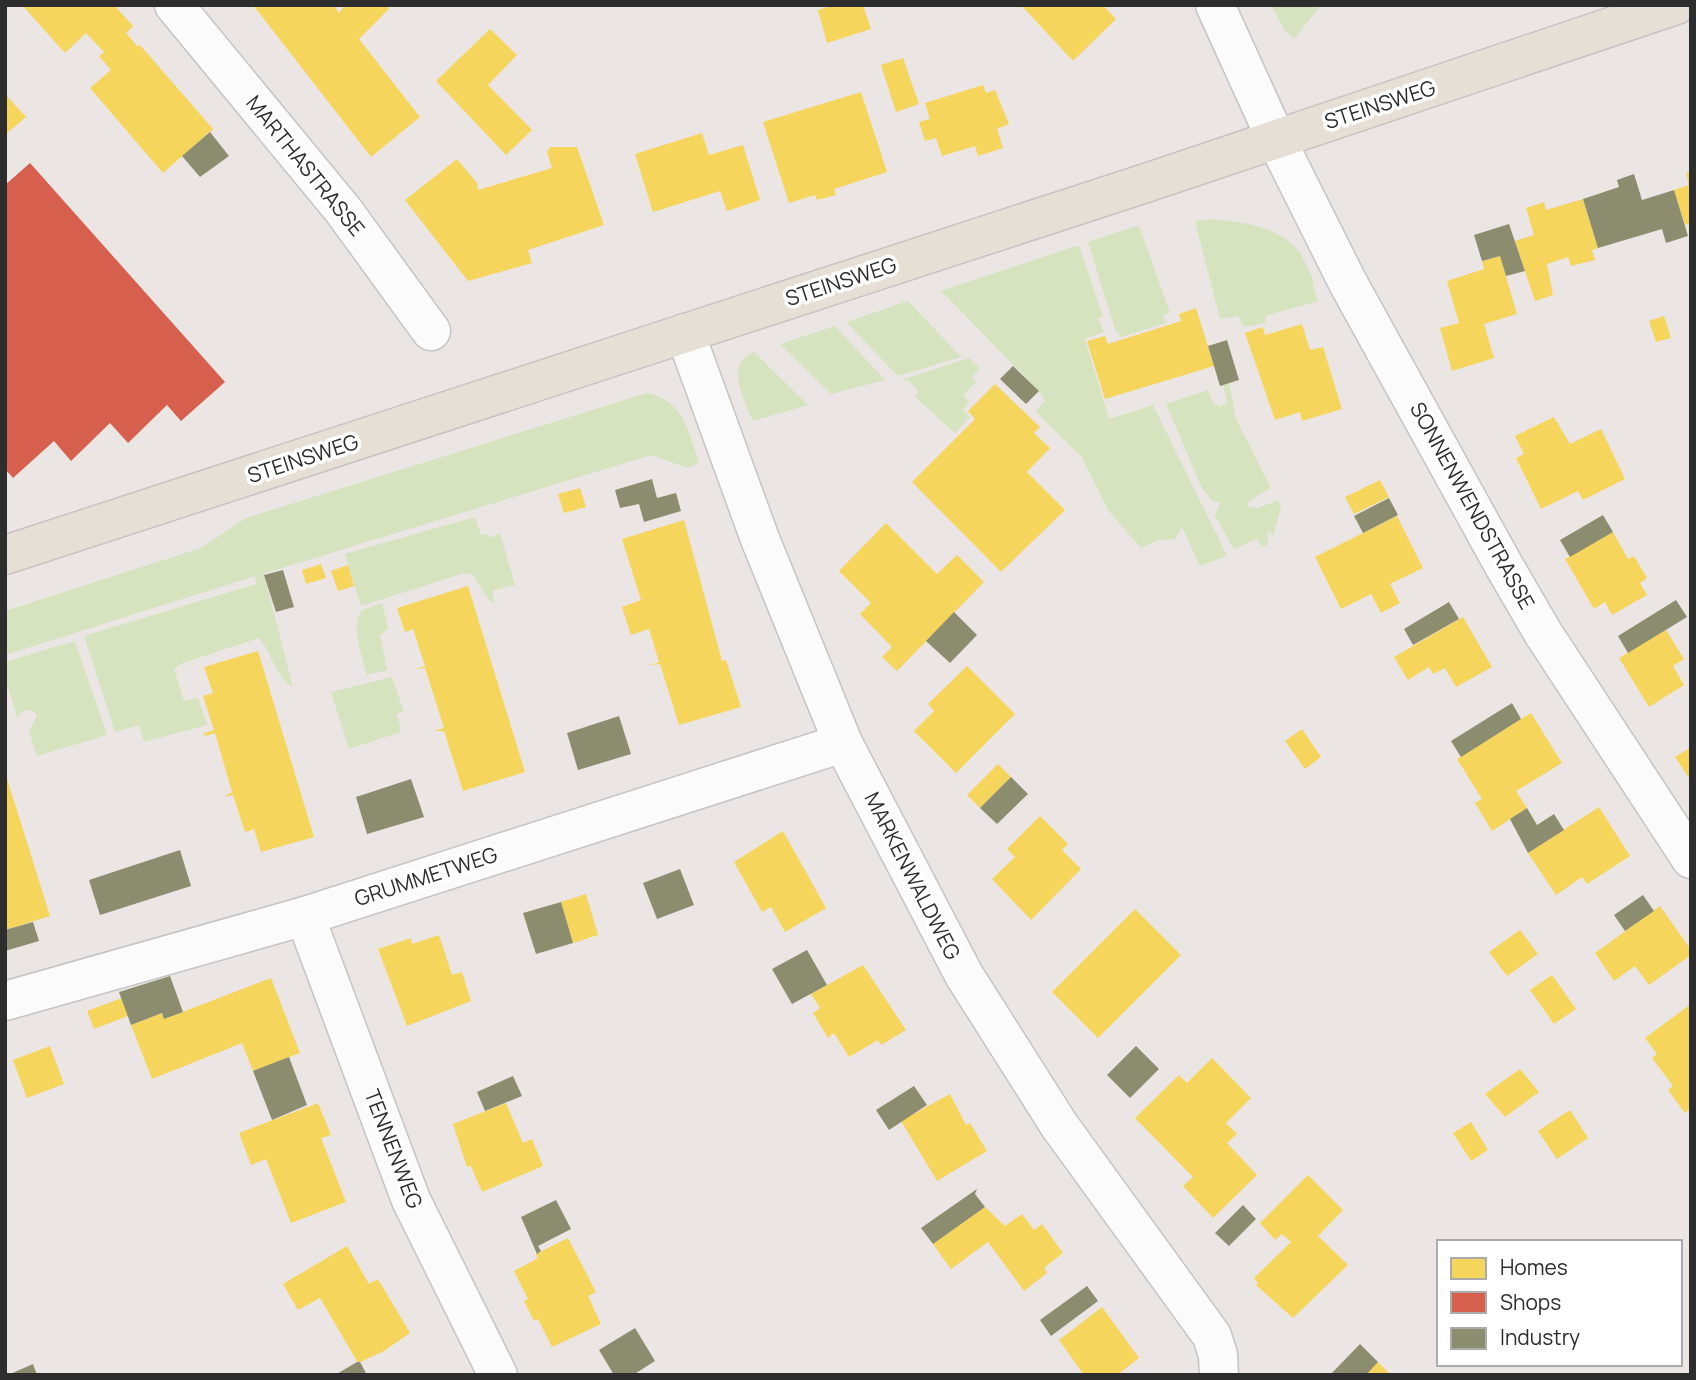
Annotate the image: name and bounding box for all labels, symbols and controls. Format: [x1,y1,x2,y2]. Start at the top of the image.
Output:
street label: STEINSWEG [1321,73,1439,135]
street label: MARTHASTRASSE [240,89,371,242]
street label: STEINSWEG [782,250,900,312]
street label: SONNENWENDSTRASSE [1404,397,1542,614]
street label: STEINSWEG [244,427,362,489]
street label: MARKENWALDWEG [859,787,967,964]
street label: GRUMMETWEG [351,840,501,912]
street label: TENNENWEG [358,1085,430,1212]
legend [1437,1240,1682,1366]
text: Homes [1500,1253,1568,1281]
text: Shops [1500,1288,1561,1316]
text: Industry [1500,1323,1580,1351]

